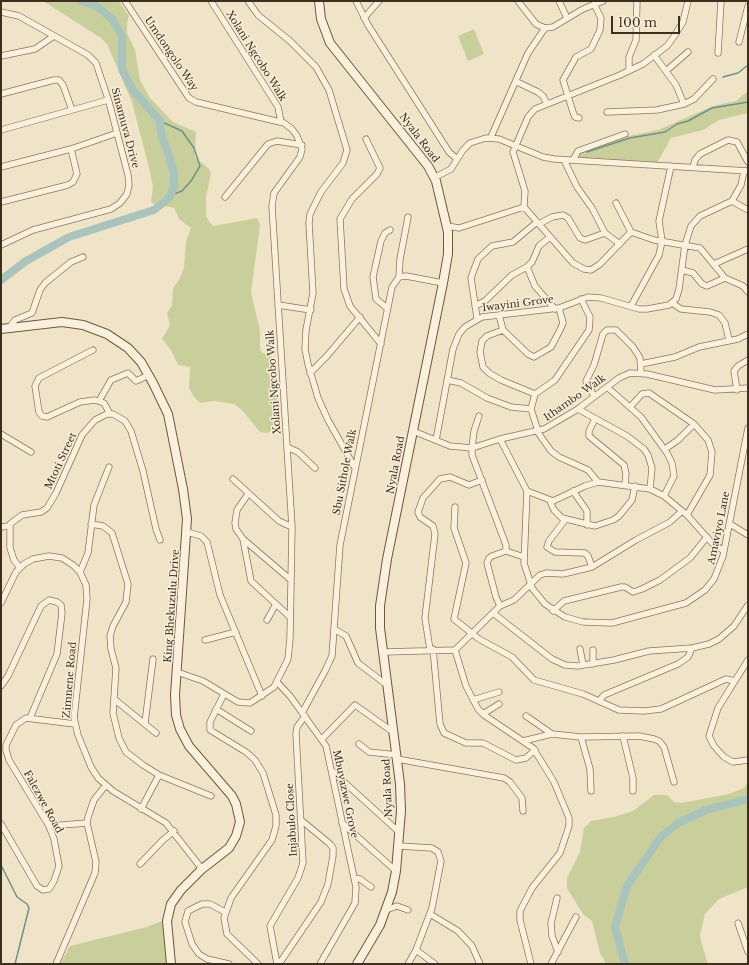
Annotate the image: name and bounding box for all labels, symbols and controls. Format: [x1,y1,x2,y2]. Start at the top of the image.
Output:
street label: Xolani Ngcobo Walk [223,8,289,104]
scale bar [613,8,682,34]
street label: Umdongolo Way [142,15,200,93]
text: 100 m [618,15,657,30]
street label: Sinamuva Drive [109,87,141,169]
street label: Nyala Road [397,111,441,165]
street label: Iwayini Grove [482,294,554,314]
street label: Xolani Ngcobo Walk [264,329,284,435]
street label: Ithambo Walk [542,372,608,424]
street label: Sbu Sithole Walk [331,428,359,516]
street label: Mtoti Street [43,431,79,491]
street label: Nyala Road [384,435,408,495]
street label: Amaviyo Lane [705,490,733,566]
street label: King Bhekuzulu Drive [162,549,182,663]
street label: Zimnene Road [61,641,79,719]
street label: Mbuyazwe Grove [330,749,360,839]
street label: Nyala Road [380,758,396,818]
street label: Falezwe Road [21,768,65,836]
street label: Injabulo Close [284,783,300,857]

